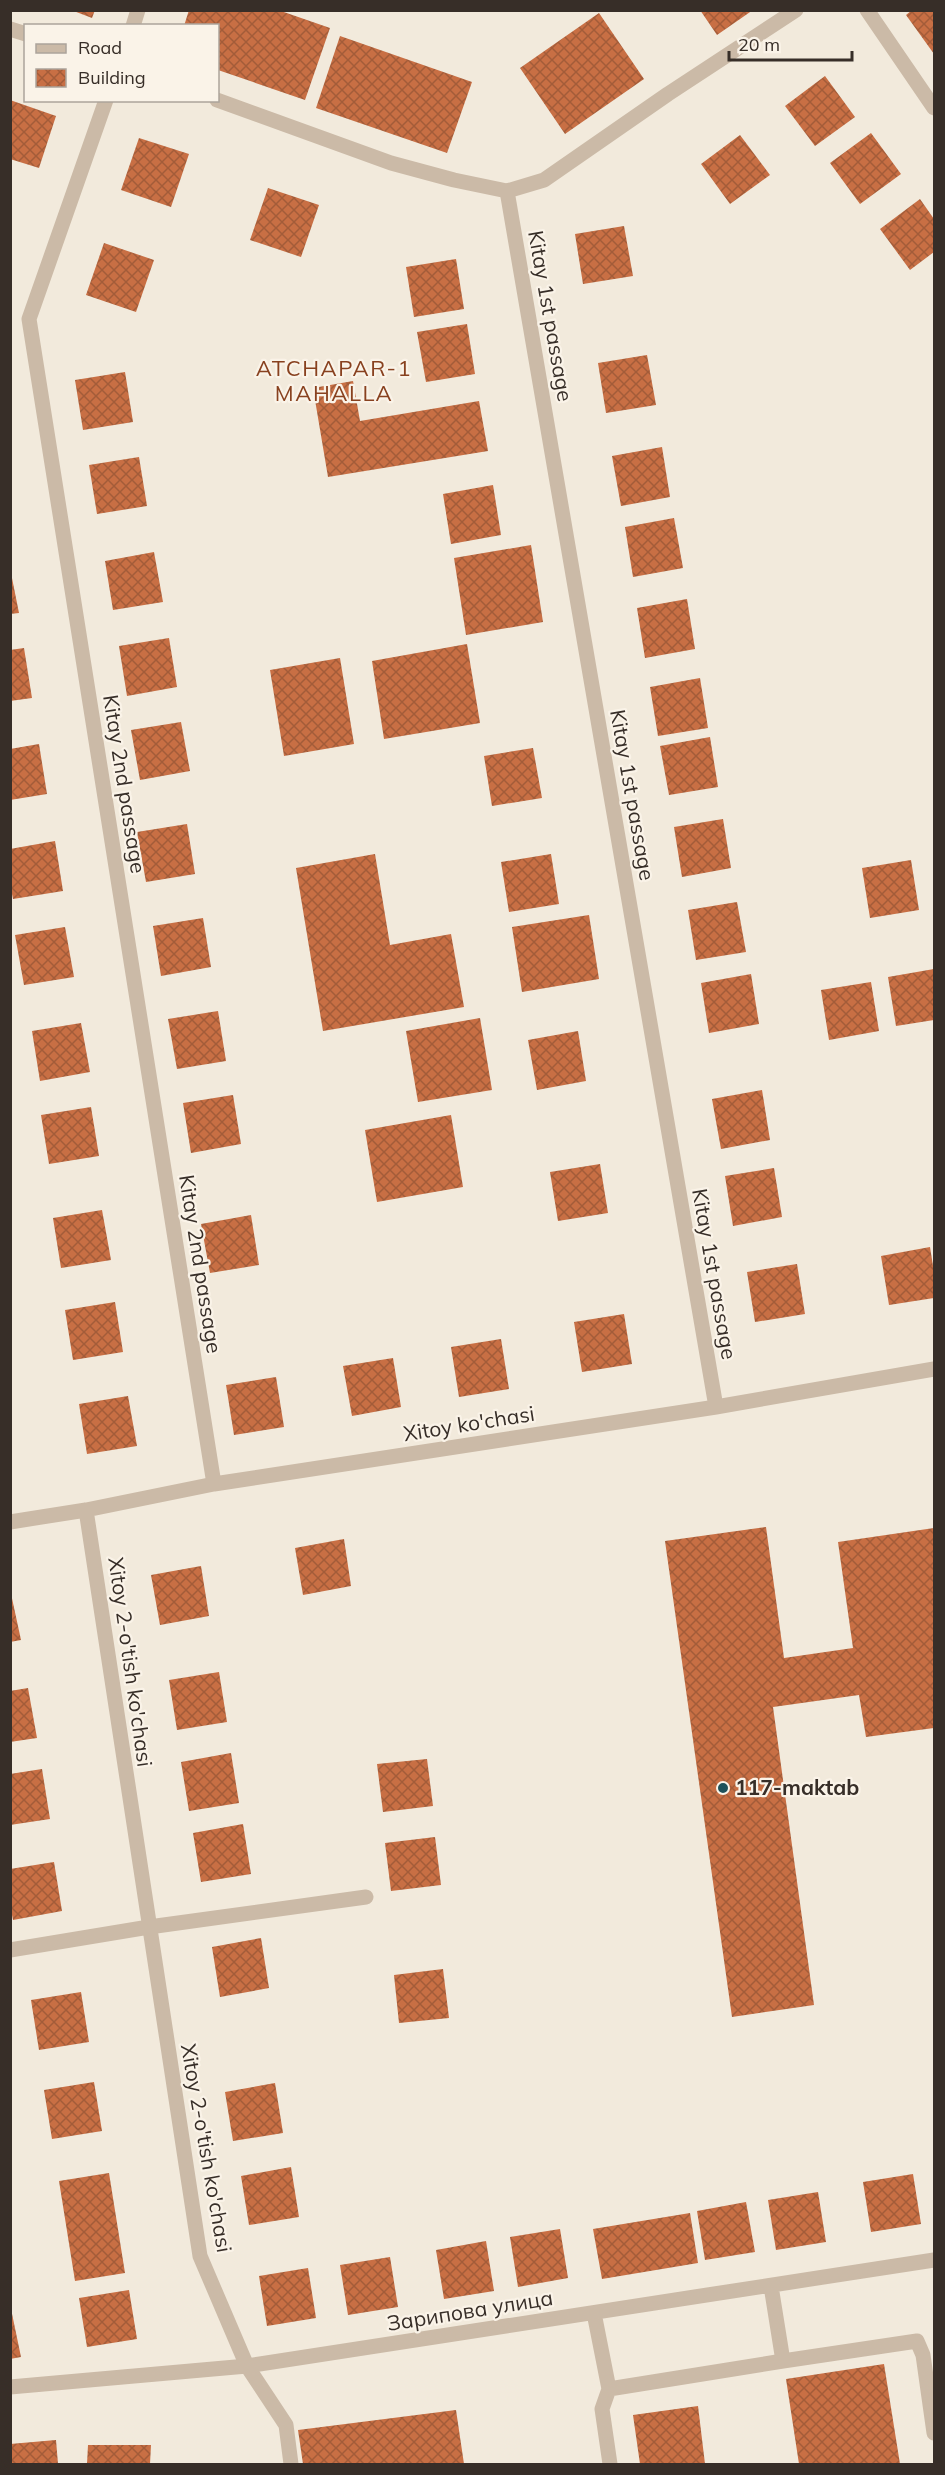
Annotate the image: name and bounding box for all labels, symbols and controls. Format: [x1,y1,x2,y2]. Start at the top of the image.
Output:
legend [24,24,219,102]
scale bar [729,24,852,62]
text: 20 m [738,33,780,56]
text: Road [78,36,122,59]
text: Building [78,66,146,89]
street label: Kitay 1st passage [523,228,579,403]
district label: ATCHAPAR-1 MAHALLA [256,354,412,407]
street label: Kitay 2nd passage [98,693,152,875]
street label: Kitay 1st passage [605,707,661,882]
street label: Kitay 2nd passage [174,1173,228,1355]
street label: Kitay 1st passage [687,1186,743,1361]
street label: Xitoy ko'chasi [401,1400,536,1446]
street label: Xitoy 2-o'tish ko'chasi [103,1555,159,1768]
place label: 117-maktab [735,1774,859,1800]
marker: 117-maktab [716,1781,730,1795]
street label: Xitoy 2-o'tish ko'chasi [176,2041,238,2254]
street label: Зарипова улица [385,2284,555,2336]

